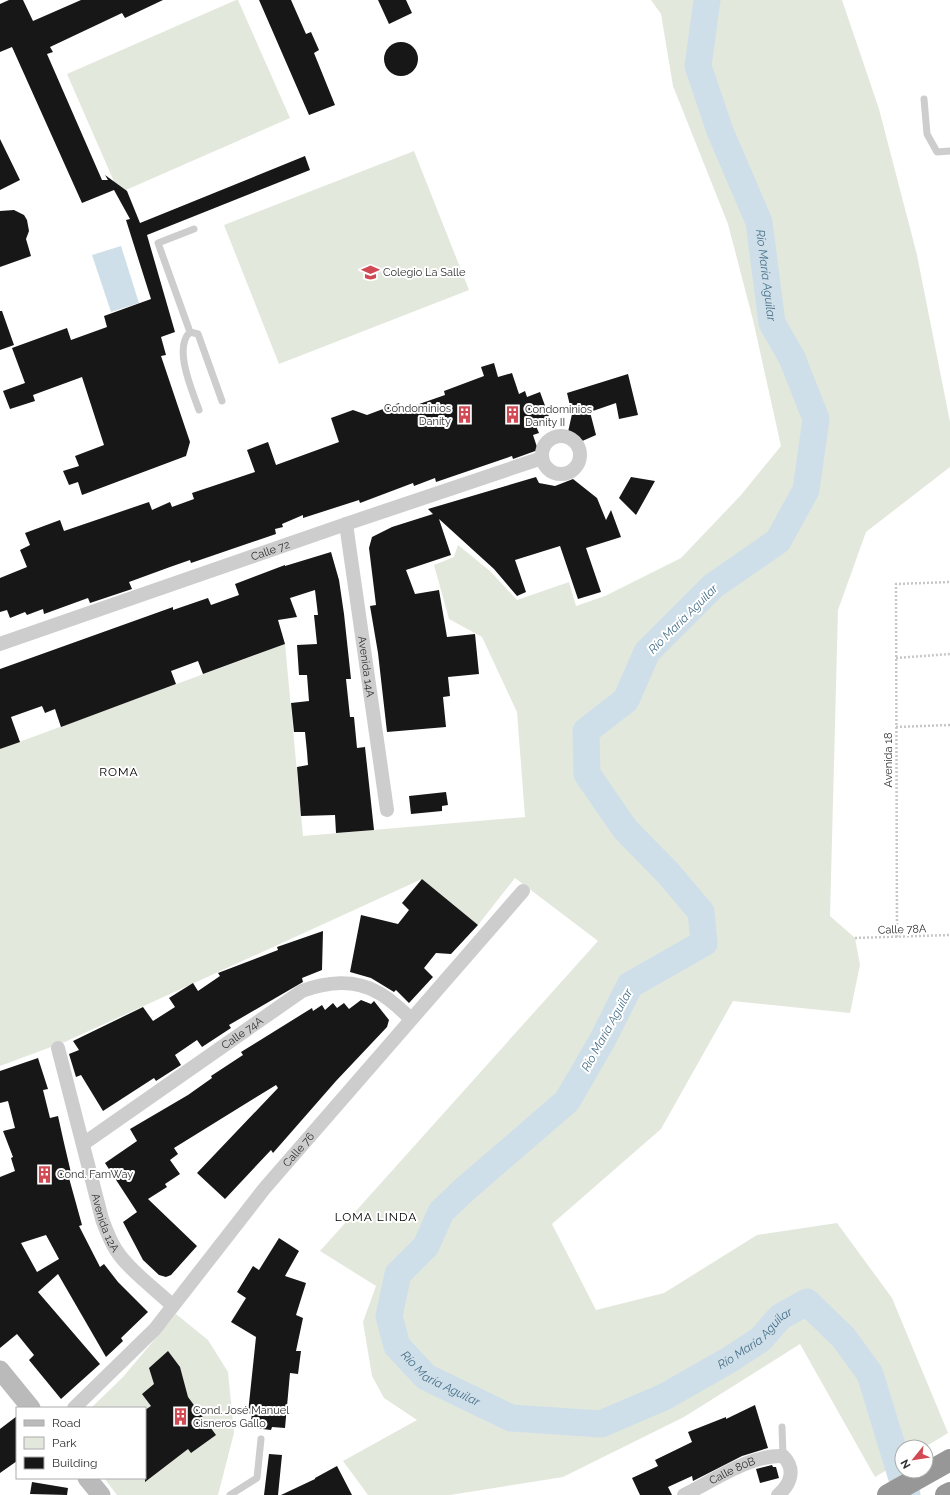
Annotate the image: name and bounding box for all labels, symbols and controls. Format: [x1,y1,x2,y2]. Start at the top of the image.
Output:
water label: Río María Aguilar [753,229,779,323]
school or university icon: Colegio La Salle [360,262,380,282]
place label: Colegio La Salle [383,266,466,279]
place label: Condominios Danity [384,402,451,428]
place label: Condominios Danity II [525,403,592,429]
building icon: Condominios Danity [454,404,474,424]
building icon: Condominios Danity II [502,405,522,425]
street label: Calle 72 [249,538,292,564]
water label: Río María Aguilar [645,581,721,657]
street label: Avenida 14A [355,635,377,699]
street label: Avenida 18 [882,733,895,787]
district label: ROMA [99,765,139,779]
street label: Calle 78A [878,922,927,937]
water label: Río María Aguilar [579,986,636,1074]
street label: Calle 74A [219,1014,266,1052]
street label: Calle 76 [280,1130,317,1170]
building icon: Cond. FamWay [34,1164,54,1184]
place label: Cond. FamWay [57,1168,133,1181]
street label: Avenida 12A [89,1192,122,1255]
district label: LOMA LINDA [335,1210,417,1224]
water label: Río María Aguilar [715,1304,795,1372]
water label: Río María Aguilar [398,1348,483,1409]
place label: Cond. José Manuel Cisneros Gallo [193,1404,289,1430]
building icon: Cond. José Manuel Cisneros Gallo [170,1406,190,1426]
legend [16,1407,146,1479]
text: Road [52,1416,81,1430]
text: Park [52,1436,77,1450]
north arrow [894,1439,934,1479]
street label: Calle 80B [707,1455,757,1487]
text: Building [52,1456,98,1470]
text: N [898,1457,914,1471]

